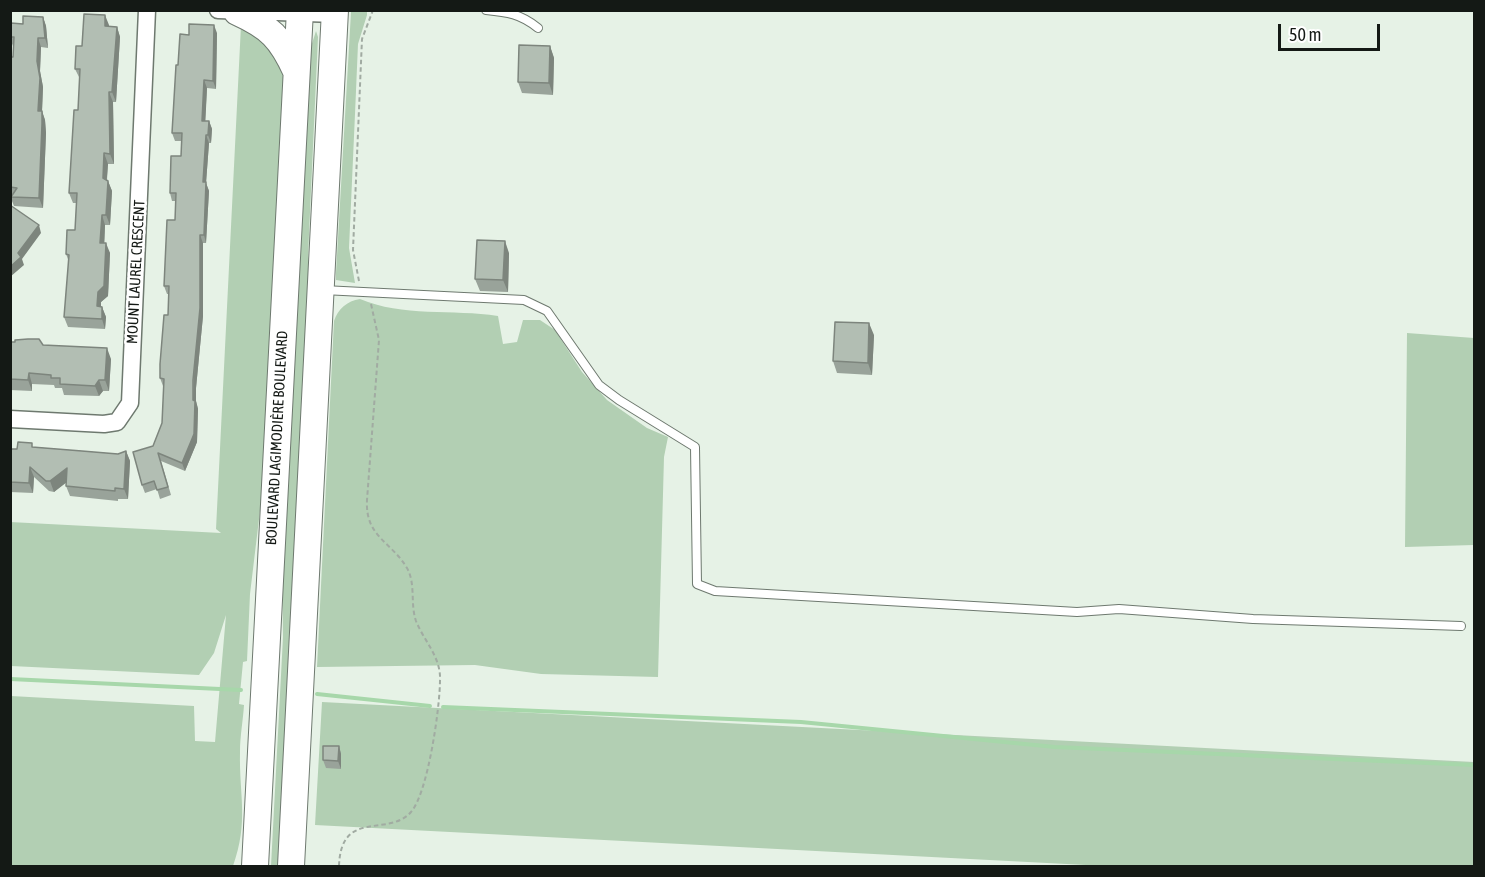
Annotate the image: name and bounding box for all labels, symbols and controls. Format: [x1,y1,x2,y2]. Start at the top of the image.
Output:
scale bar [1281,12,1383,50]
text: 50 m [1289,24,1321,45]
street label: MOUNT LAUREL CRESCENT [123,199,149,345]
street label: BOULEVARD LAGIMODIÈRE BOULEVARD [262,330,292,546]

